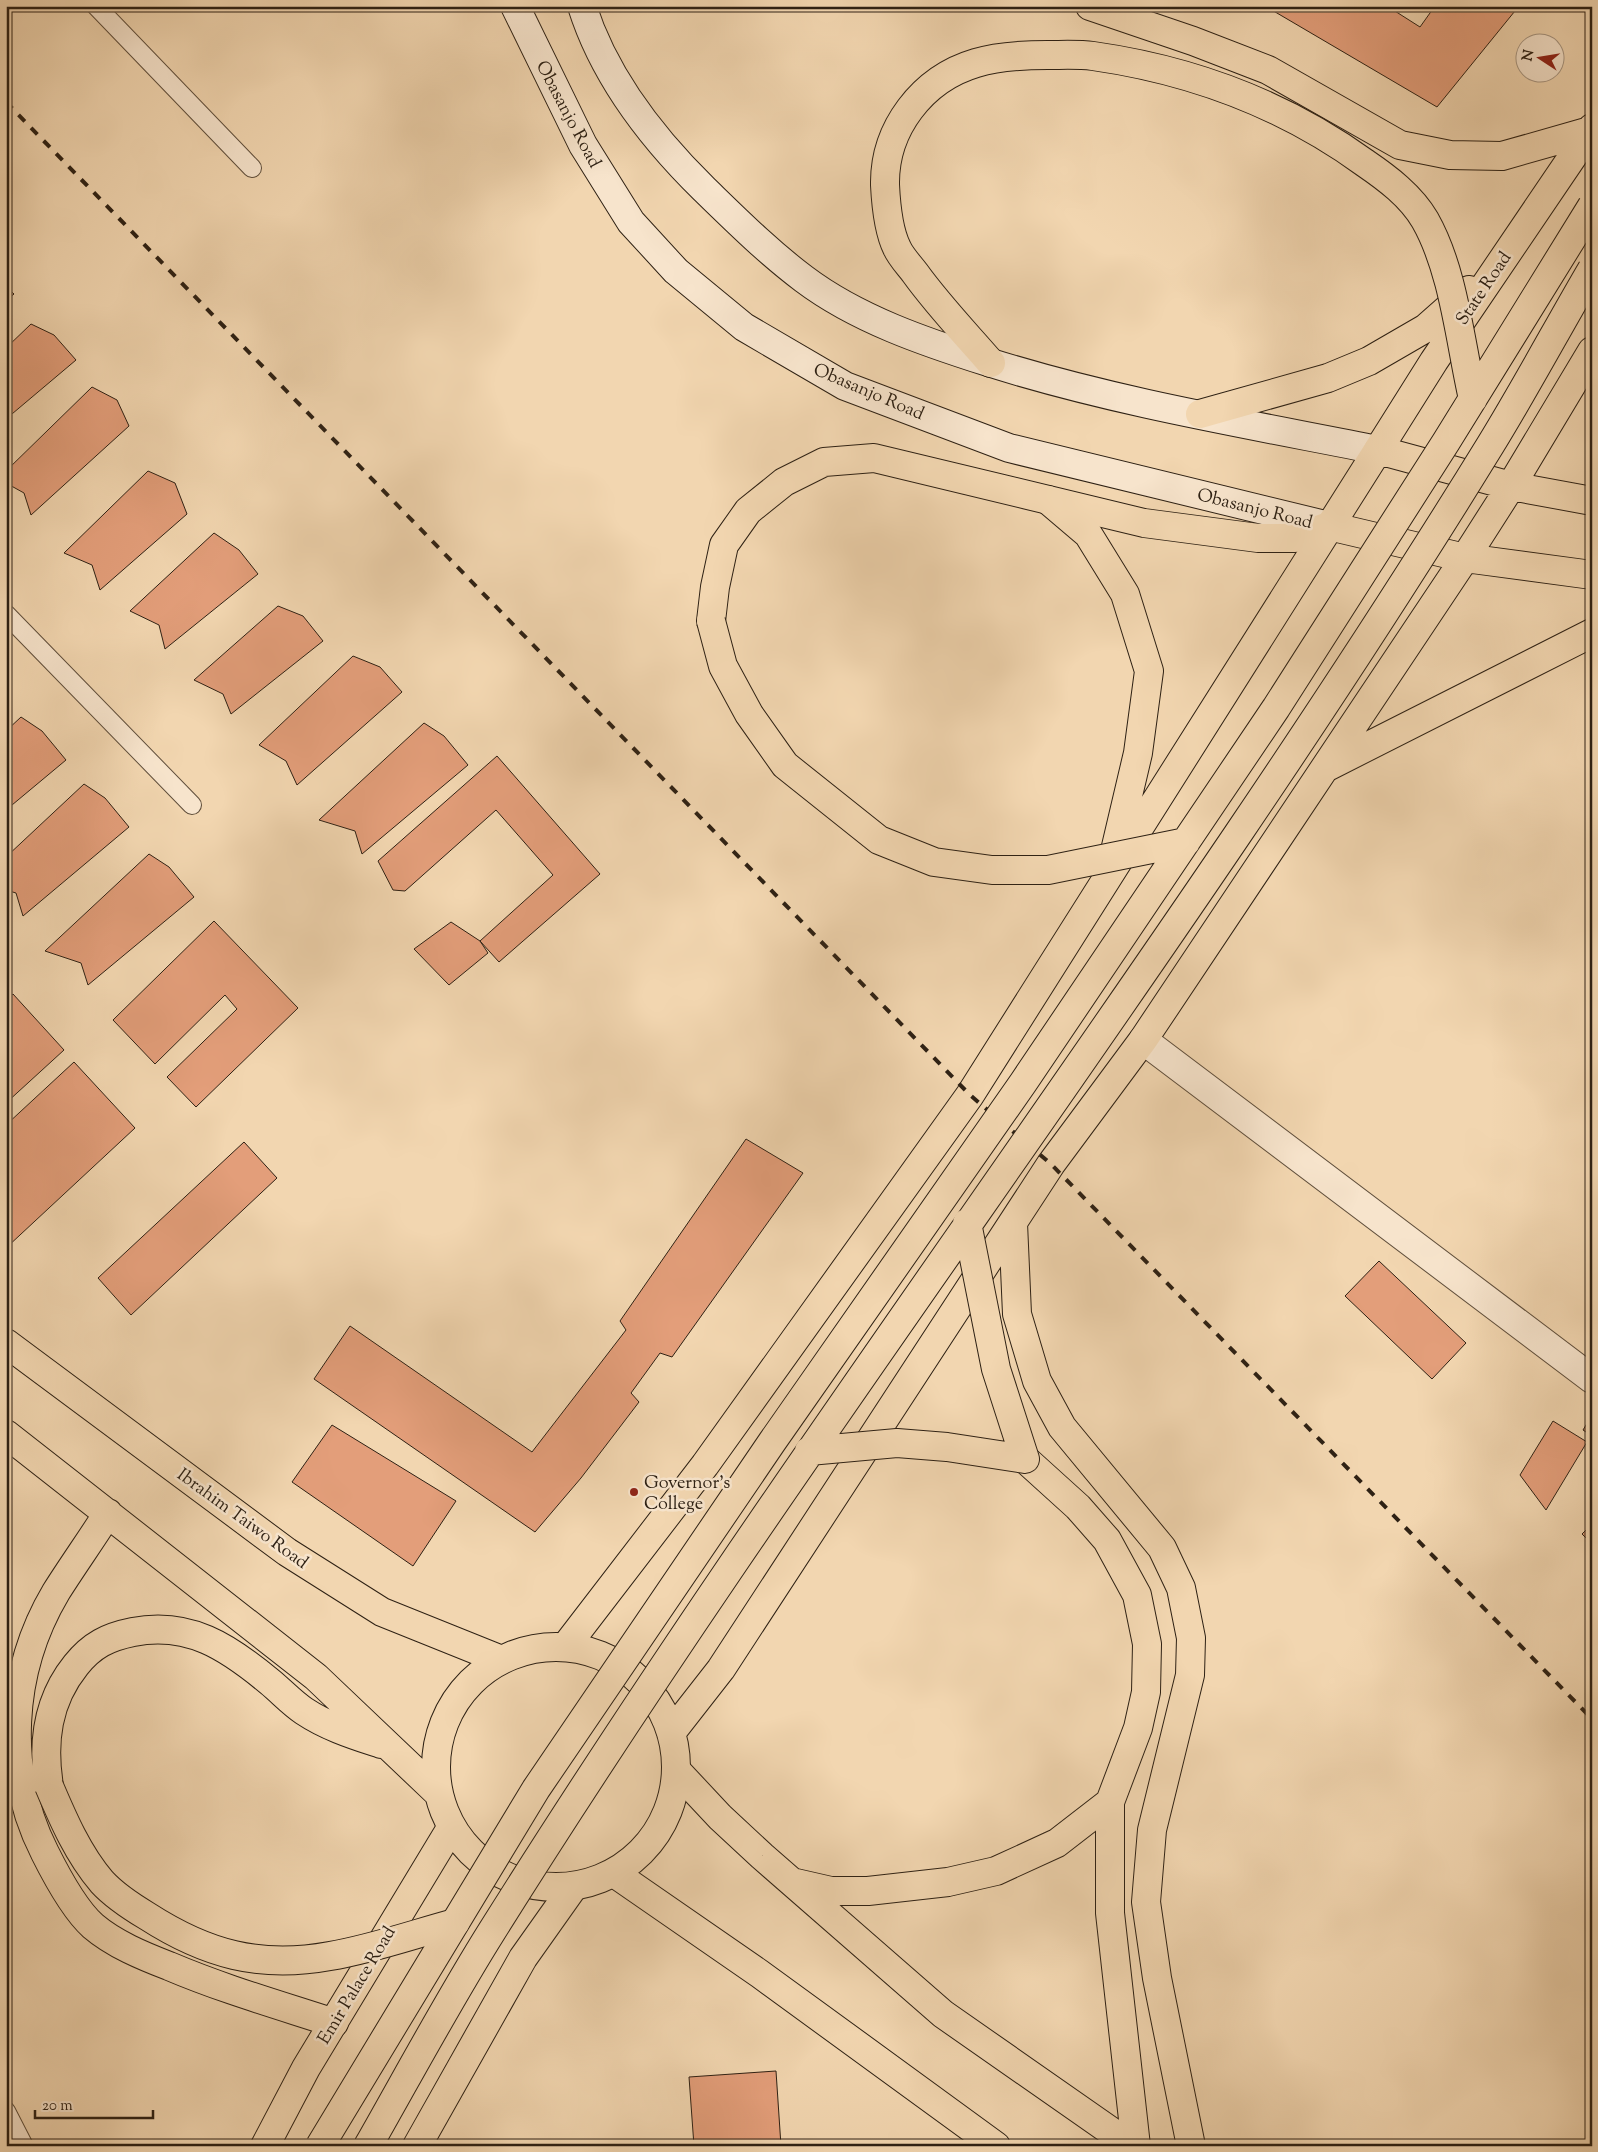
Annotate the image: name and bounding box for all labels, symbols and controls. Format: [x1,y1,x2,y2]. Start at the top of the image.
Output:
north arrow [1516,32,1566,82]
text: N [1518,48,1540,63]
street label: Obasanjo Road [528,57,606,173]
street label: State Road [1450,247,1519,331]
street label: Obasanjo Road [809,358,928,428]
street label: Obasanjo Road [1194,483,1315,537]
street label: Ibrahim Taiwo Road [171,1463,313,1576]
place label: Governor's College [644,1471,730,1518]
marker: Governor's College [628,1486,640,1498]
street label: Emir Palace Road [312,1922,403,2050]
scale bar [35,2087,152,2119]
text: 20 m [42,2096,73,2117]

